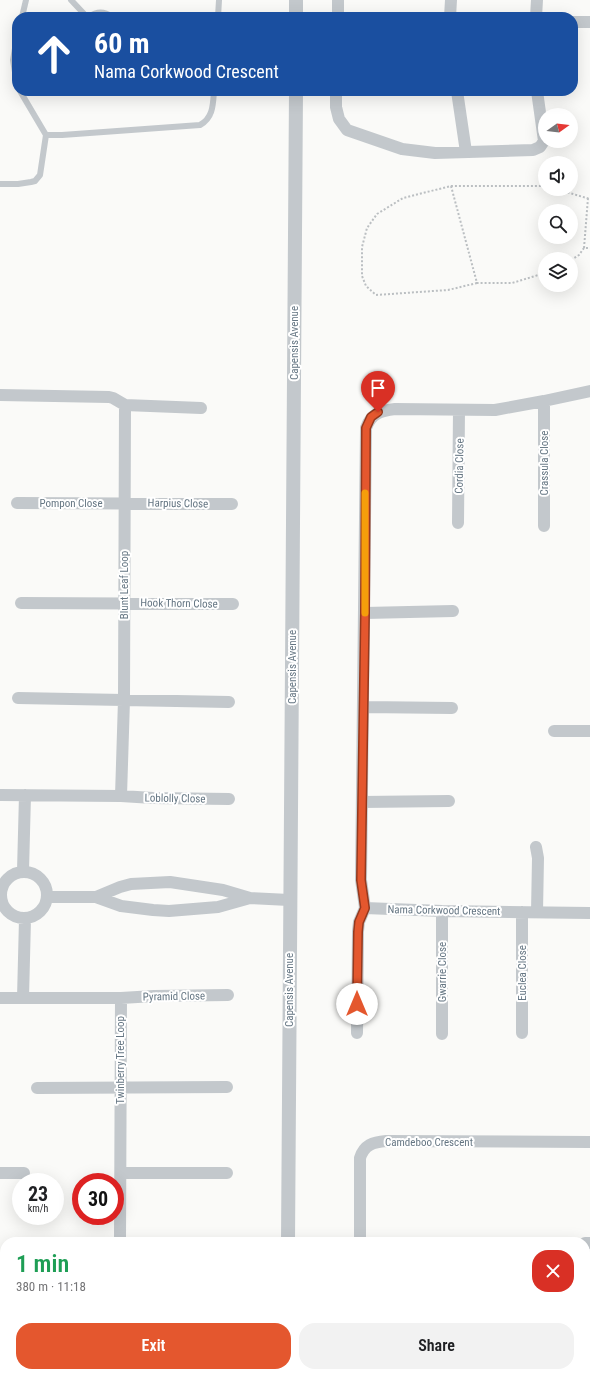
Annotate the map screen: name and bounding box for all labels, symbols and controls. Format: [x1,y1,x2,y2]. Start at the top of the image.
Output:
text: 60 m [94,27,150,60]
icon: ahead [28,28,80,80]
text: Nama Corkwood Crescent [94,61,279,82]
north arrow [538,108,578,148]
map controls [538,108,578,292]
button: sound [538,156,578,196]
button: search [538,204,578,244]
button: layers [538,252,578,292]
street label: Capensis Avenue [288,306,301,380]
pin [361,371,395,412]
icon: arrive [367,377,389,399]
street label: Crassula Close [538,431,551,495]
street label: Cordia Close [453,438,466,494]
street label: Harpius Close [148,496,208,511]
street label: Pompon Close [39,497,103,510]
street label: Blunt Leaf Loop [118,551,131,619]
street label: Hook Thorn Close [140,596,218,611]
street label: Capensis Avenue [286,630,299,704]
street label: Loblolly Close [144,791,206,806]
street label: Nama Corkwood Crescent [387,903,501,918]
street label: Gwarrie Close [436,942,449,1002]
street label: Euclea Close [516,945,529,1001]
street label: Capensis Avenue [283,953,296,1027]
position arrow [336,983,378,1025]
street label: Pyramid Close [143,989,205,1004]
street label: Twinberry Tree Loop [114,1016,127,1104]
street label: Camdeboo Crescent [385,1136,473,1149]
speed limit sign: 30 [72,1173,124,1225]
text: 23 [28,1182,48,1206]
text: km/h [28,1203,48,1214]
text: 1 min [16,1250,69,1278]
button: close [532,1250,574,1292]
text: 380 m · 11:18 [16,1279,86,1294]
button: Exit [16,1323,291,1369]
button: Share [299,1323,574,1369]

